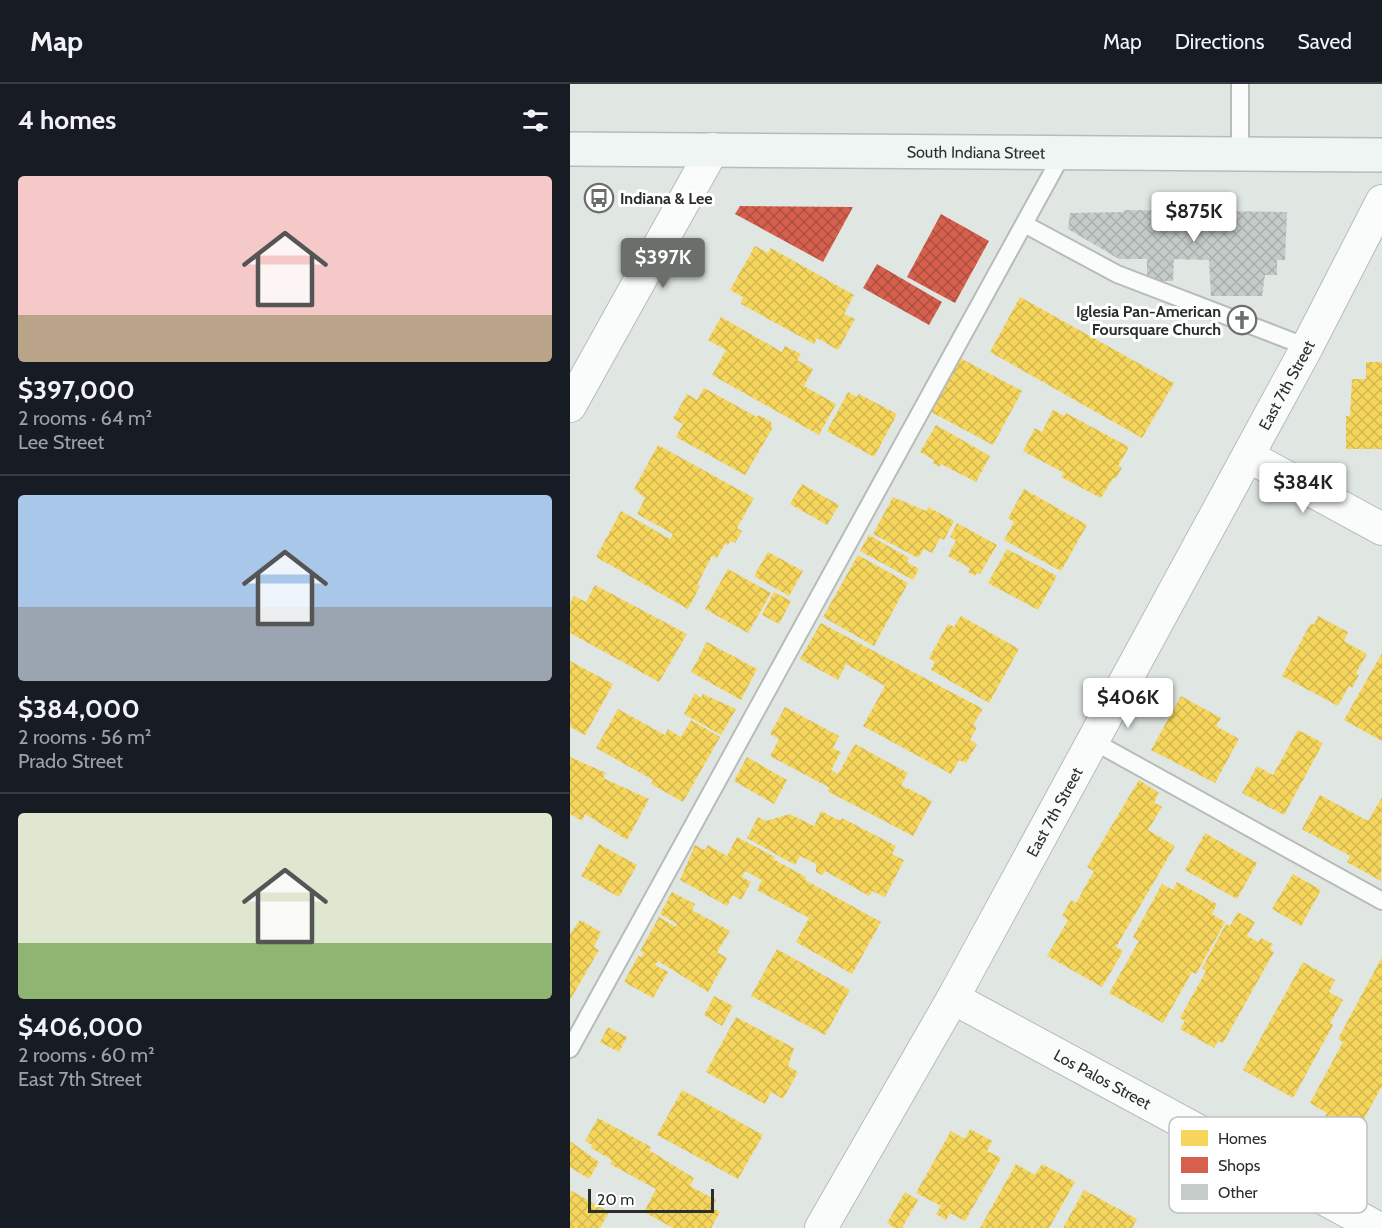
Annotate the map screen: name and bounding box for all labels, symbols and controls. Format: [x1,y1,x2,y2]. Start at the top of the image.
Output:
text: Map [30,24,83,58]
text: Map [1103,29,1142,54]
text: Directions [1175,29,1264,54]
text: Saved [1297,29,1352,54]
text: 4 homes [18,104,116,136]
icon: filters [519,104,552,137]
street label: South Indiana Street [907,142,1046,162]
bus stop icon: Indiana & Lee [583,182,615,214]
place label: Indiana & Lee [620,189,713,208]
pin: $875K [1152,192,1236,243]
text: $875K [1165,199,1223,223]
icon: home [231,215,339,323]
pin: $397K [621,238,705,289]
text: $397K [635,245,691,269]
place label: Iglesia Pan-American Foursquare Church [1076,302,1221,339]
church icon: Iglesia Pan-American Foursquare Church [1226,304,1258,336]
street label: East 7th Street [1254,336,1319,433]
text: $397,000 [18,374,135,406]
text: 2 rooms · 64 m² [18,406,152,430]
text: Lee Street [18,430,104,454]
pin: $384K [1261,463,1345,514]
text: $384K [1273,470,1333,494]
icon: home [231,534,339,642]
pin: $406K [1086,678,1170,729]
text: $406K [1097,685,1159,709]
text: $384,000 [18,693,140,725]
text: 2 rooms · 56 m² [18,725,151,749]
text: Prado Street [18,749,123,773]
street label: East 7th Street [1022,763,1087,860]
icon: home [231,852,339,960]
text: $406,000 [18,1011,143,1043]
text: 2 rooms · 60 m² [18,1043,155,1067]
street label: Los Palos Street [1051,1045,1155,1113]
text: East 7th Street [18,1067,142,1091]
legend [1169,1117,1367,1213]
text: Homes [1218,1129,1267,1148]
text: Shops [1218,1156,1261,1175]
text: Other [1218,1183,1259,1202]
scale bar [588,1186,714,1214]
text: 20 m [597,1190,634,1209]

